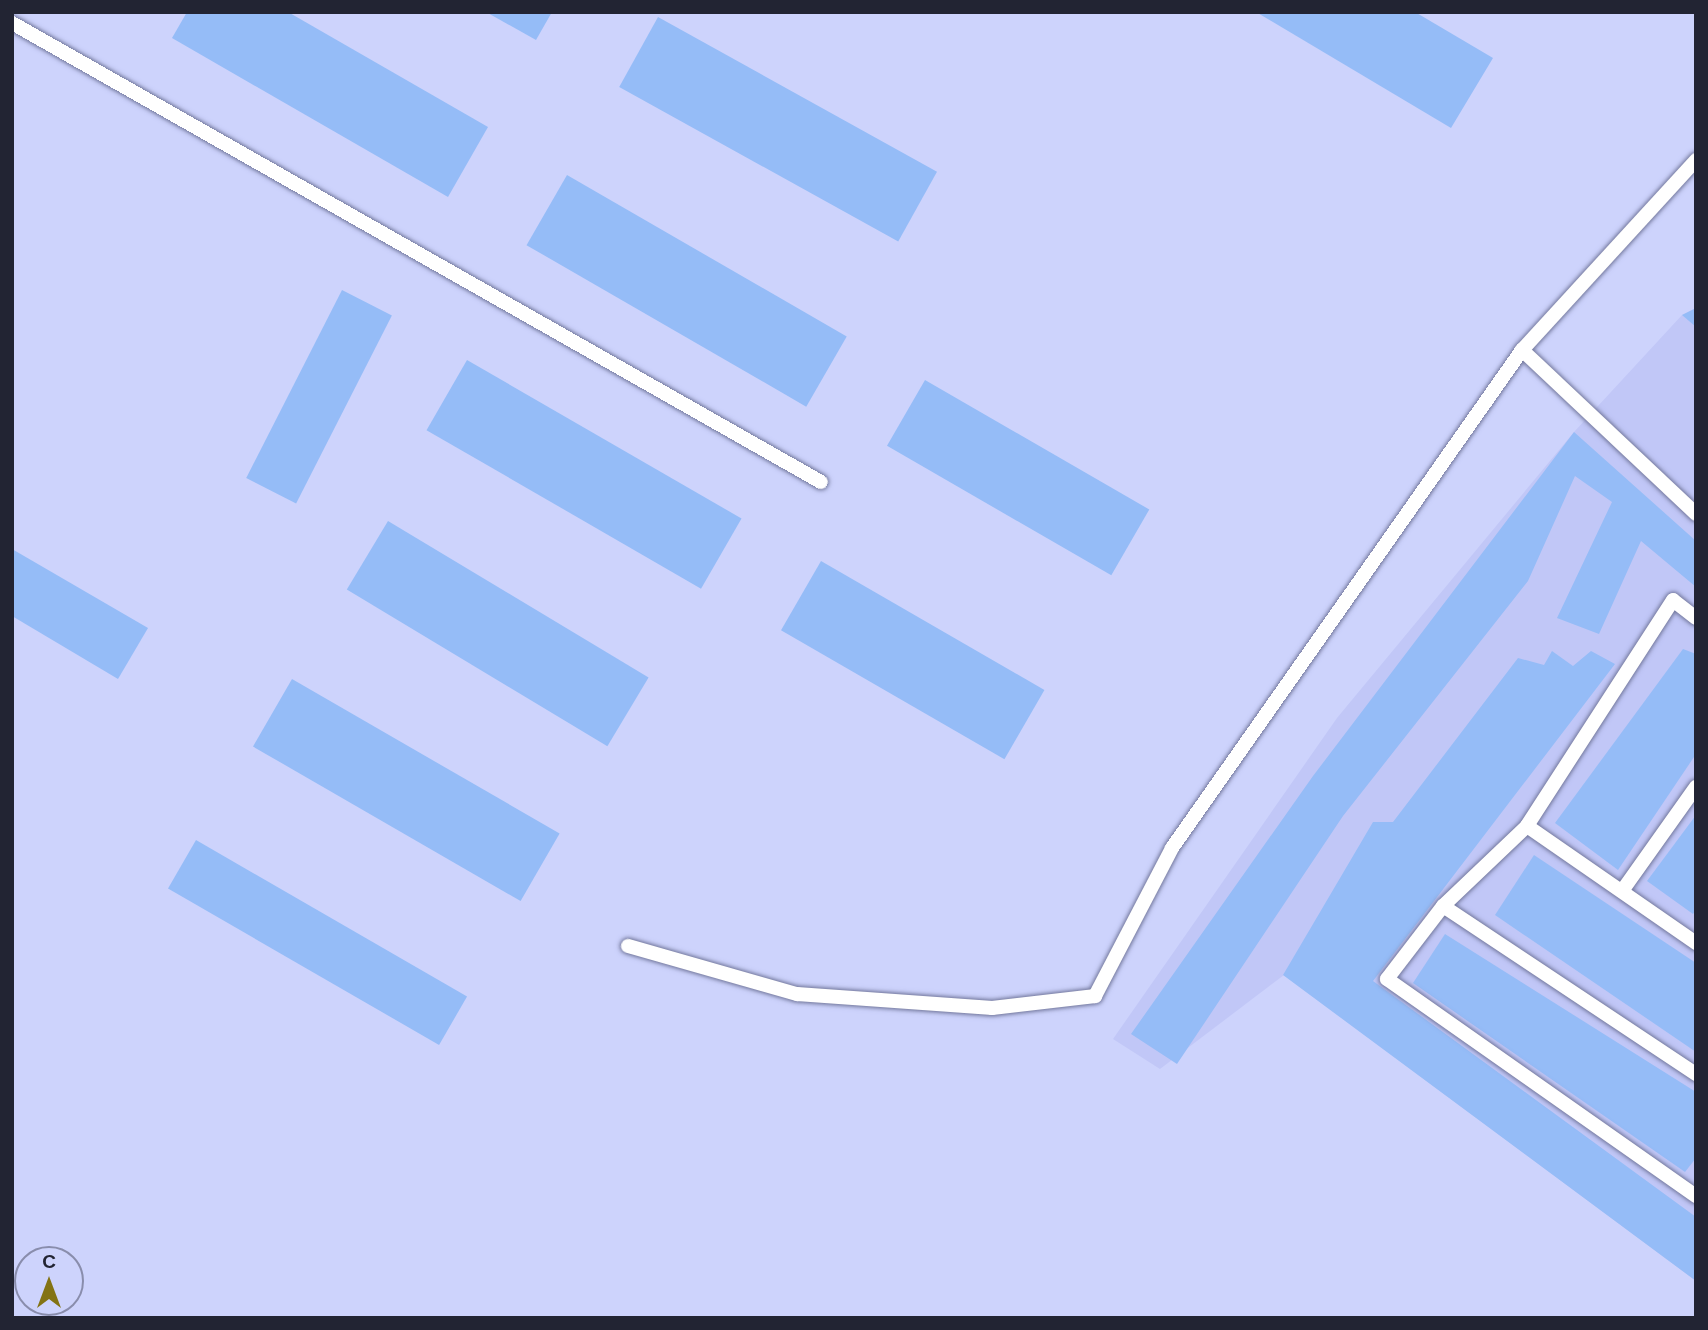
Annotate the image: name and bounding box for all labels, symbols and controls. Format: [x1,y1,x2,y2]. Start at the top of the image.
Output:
north arrow [14,1246,84,1316]
text: С [42,1251,56,1272]

